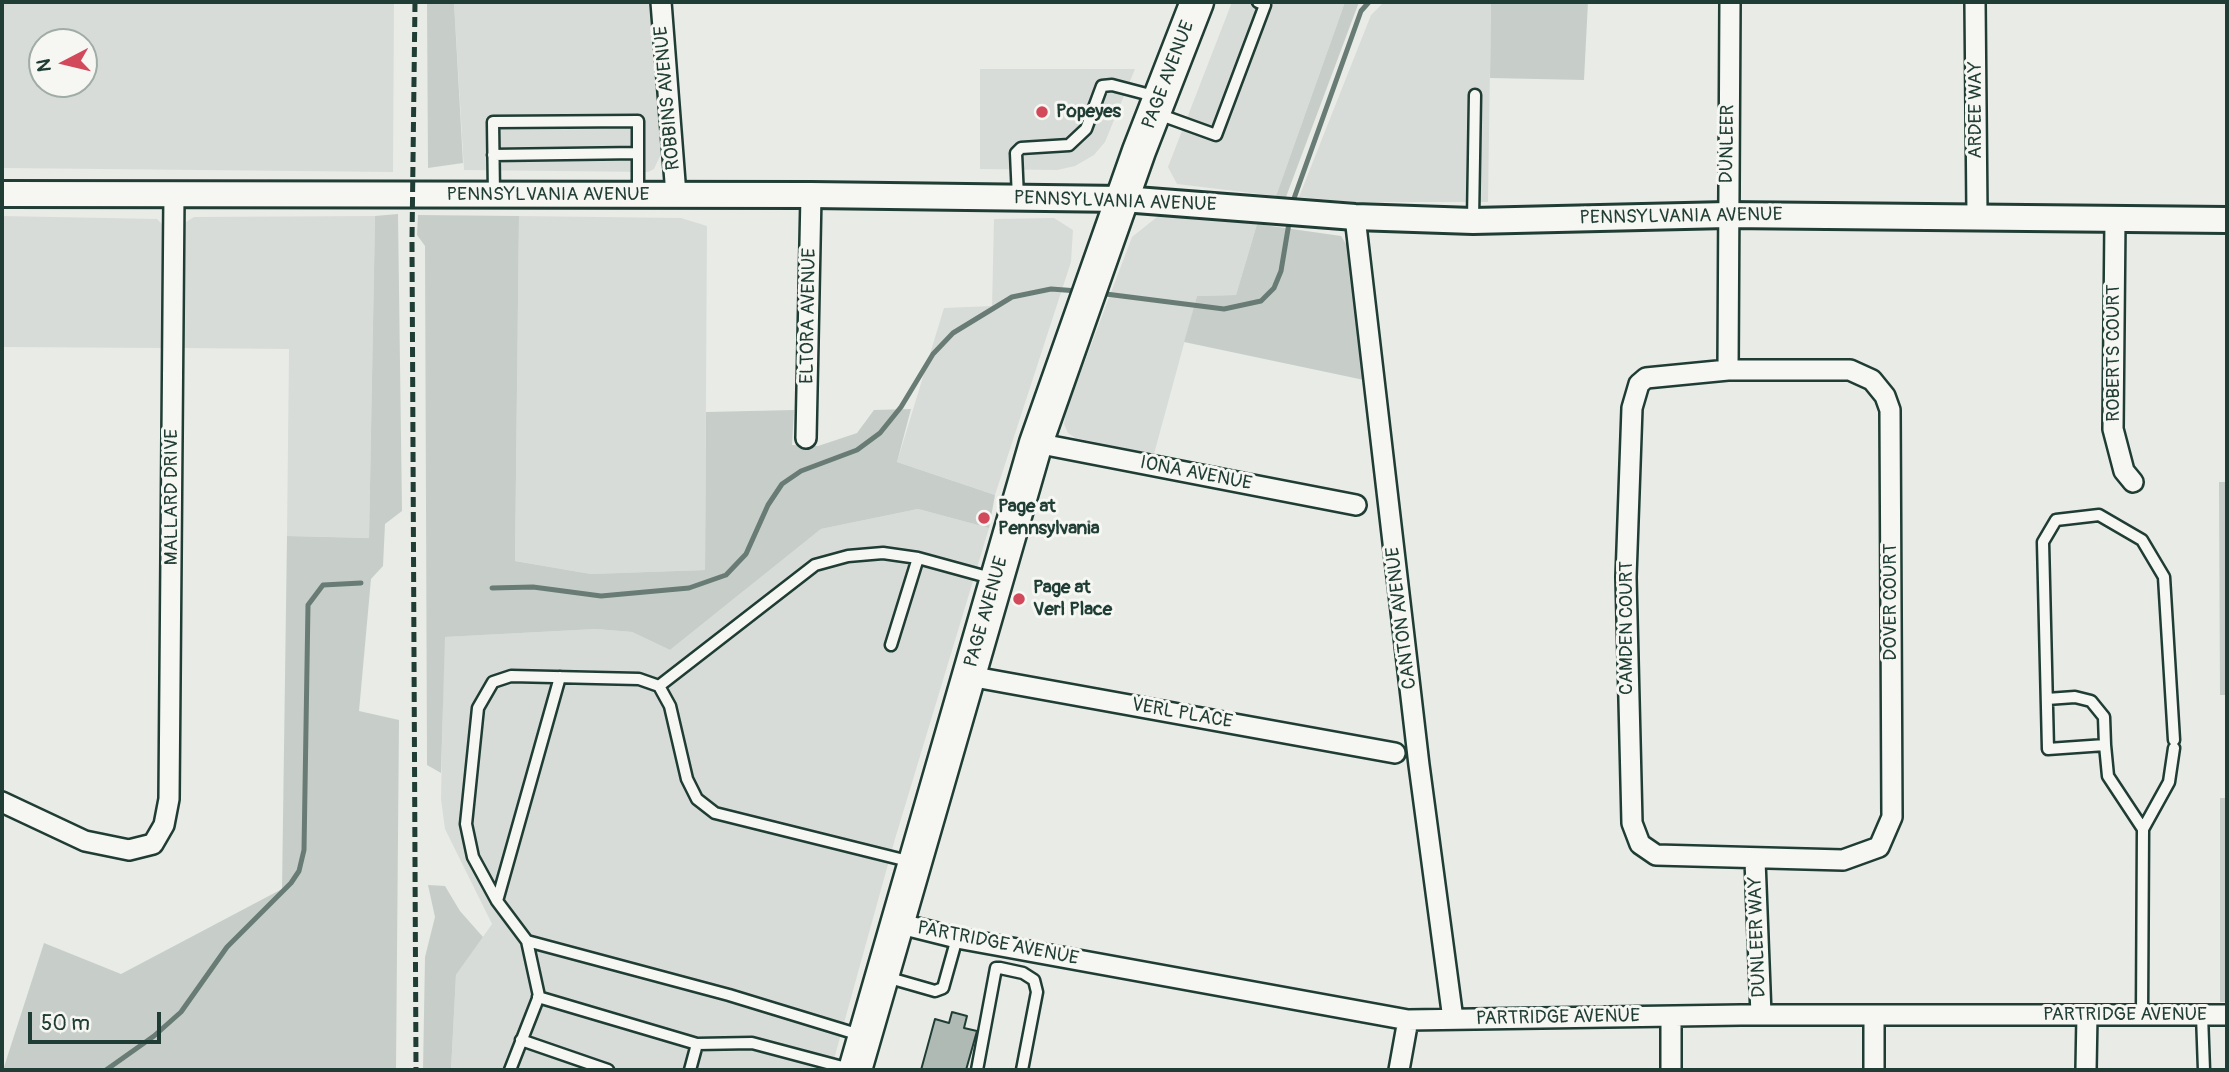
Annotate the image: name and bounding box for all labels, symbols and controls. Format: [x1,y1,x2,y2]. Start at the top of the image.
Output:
street label: PAGE AVENUE [1138,18,1200,132]
street label: ROBBINS AVENUE [650,25,686,171]
north arrow [28,28,98,98]
text: N [31,57,57,73]
street label: ARDEE WAY [1965,61,1987,159]
place label: Popeyes [1056,101,1121,123]
marker: Popeyes [1034,104,1050,120]
street label: DUNLEER [1716,104,1740,184]
street label: PENNSYLVANIA AVENUE [447,184,649,206]
street label: PENNSYLVANIA AVENUE [1013,187,1217,217]
street label: PENNSYLVANIA AVENUE [1579,204,1783,230]
street label: ELTORA AVENUE [796,248,822,384]
street label: ROBERTS COURT [2103,284,2125,422]
street label: MALLARD DRIVE [161,429,183,565]
street label: IONA AVENUE [1138,452,1254,496]
place label: Page at Pennsylvania [998,496,1100,540]
marker: Page at Pennsylvania [976,510,992,526]
street label: DOVER COURT [1880,543,1902,661]
street label: CANTON AVENUE [1382,546,1422,690]
street label: PAGE AVENUE [960,554,1014,670]
street label: CAMDEN COURT [1616,561,1638,695]
place label: Page at Verl Place [1033,577,1112,621]
marker: Page at Verl Place [1011,591,1027,607]
street label: VERL PLACE [1130,694,1234,734]
street label: DUNLEER WAY [1744,876,1772,998]
street label: PARTRIDGE AVENUE [915,917,1081,971]
scale bar [32,998,164,1042]
street label: PARTRIDGE AVENUE [2043,1004,2207,1026]
street label: PARTRIDGE AVENUE [1476,1005,1640,1031]
text: 50 m [41,1010,90,1037]

